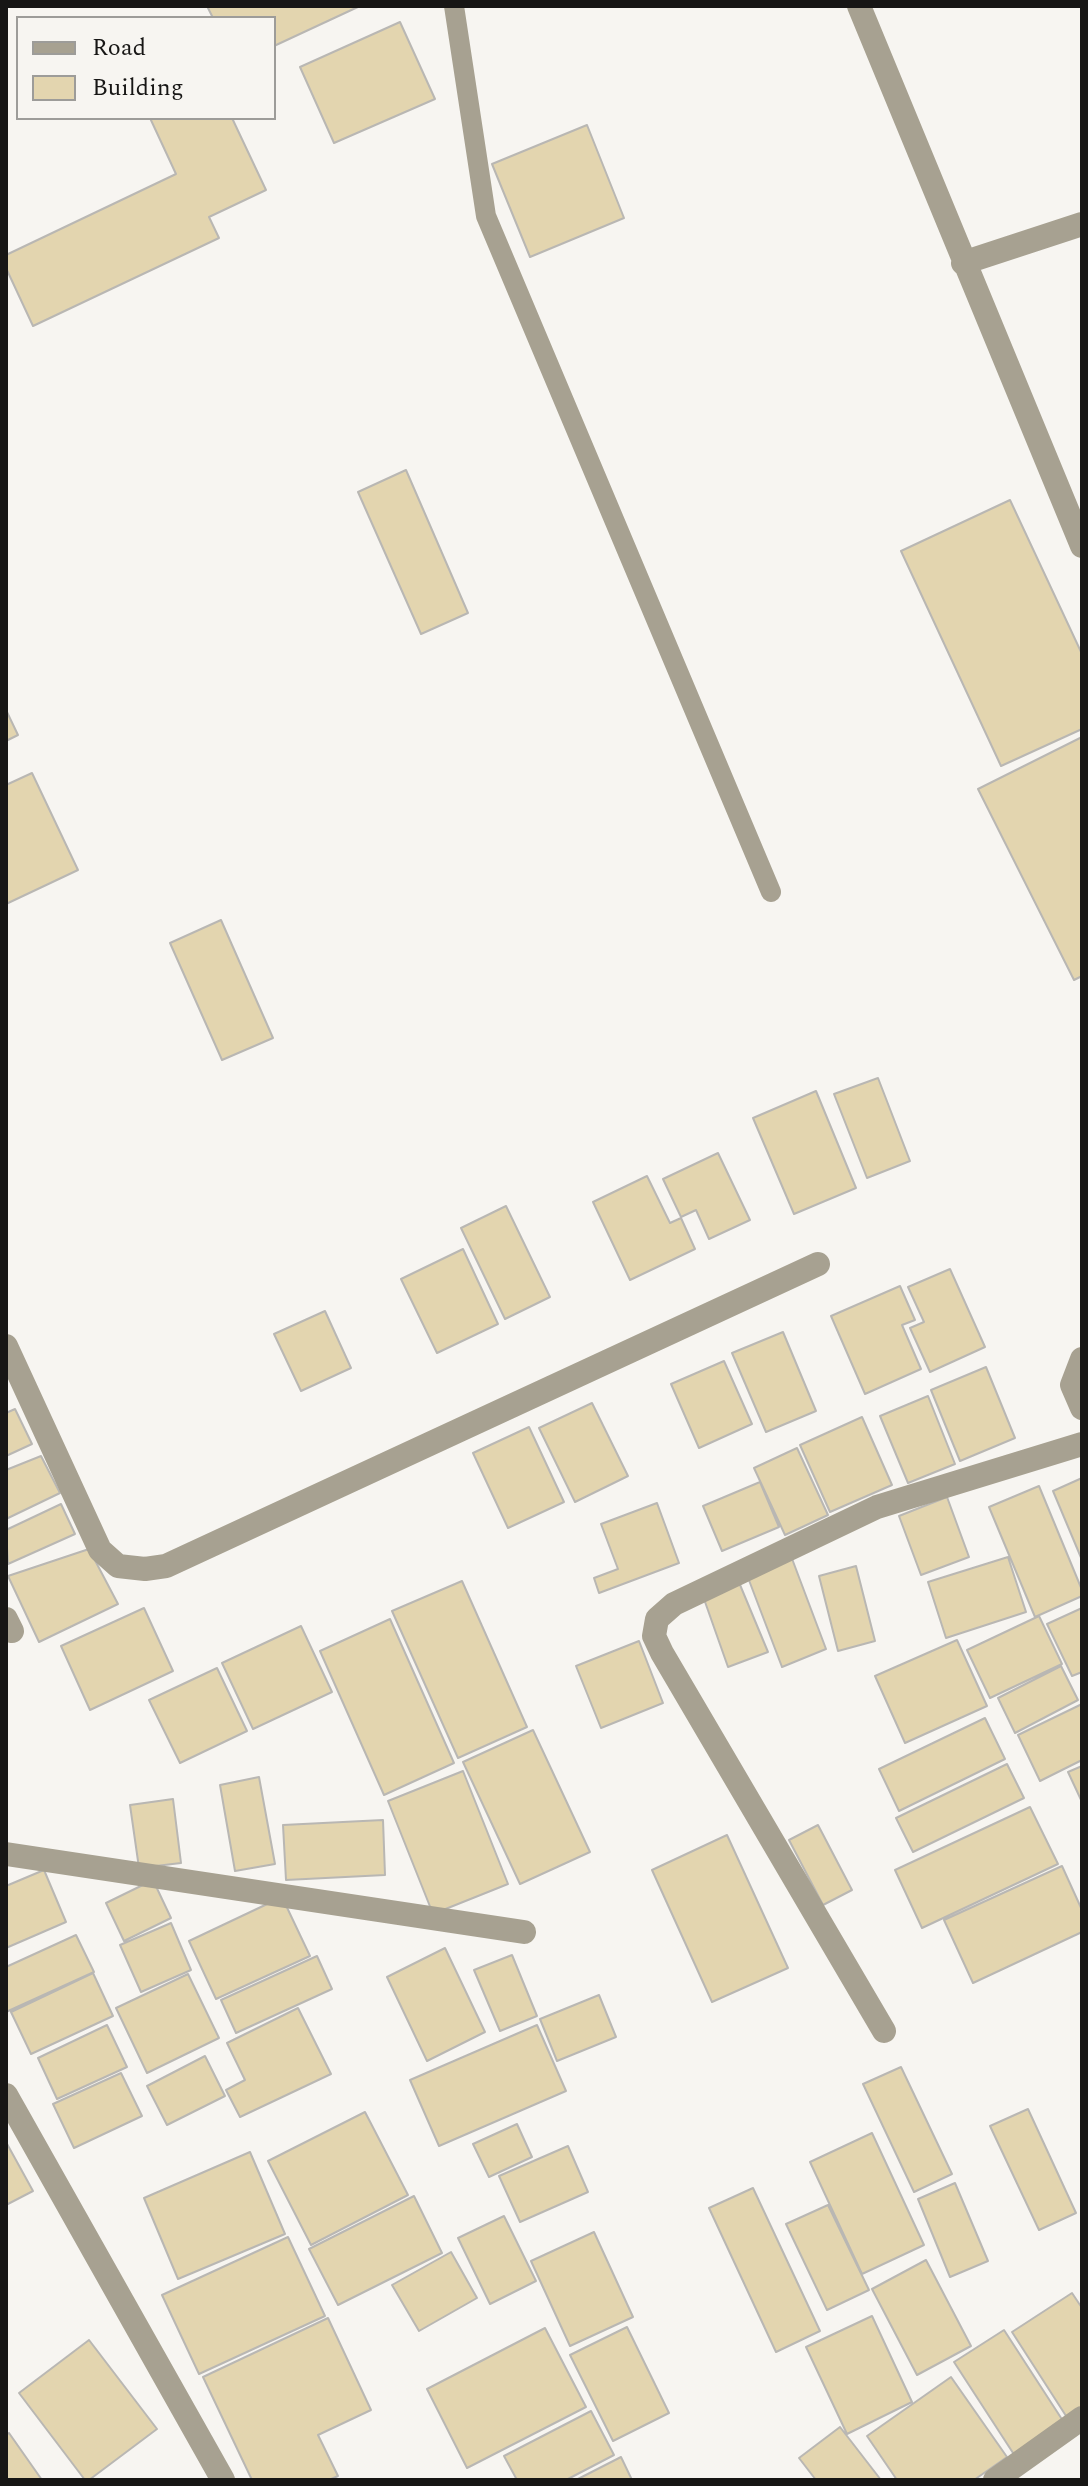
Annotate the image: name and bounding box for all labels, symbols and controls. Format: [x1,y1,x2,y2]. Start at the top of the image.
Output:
legend [16,16,276,120]
text: Road [92,30,146,66]
text: Building [92,70,184,106]

